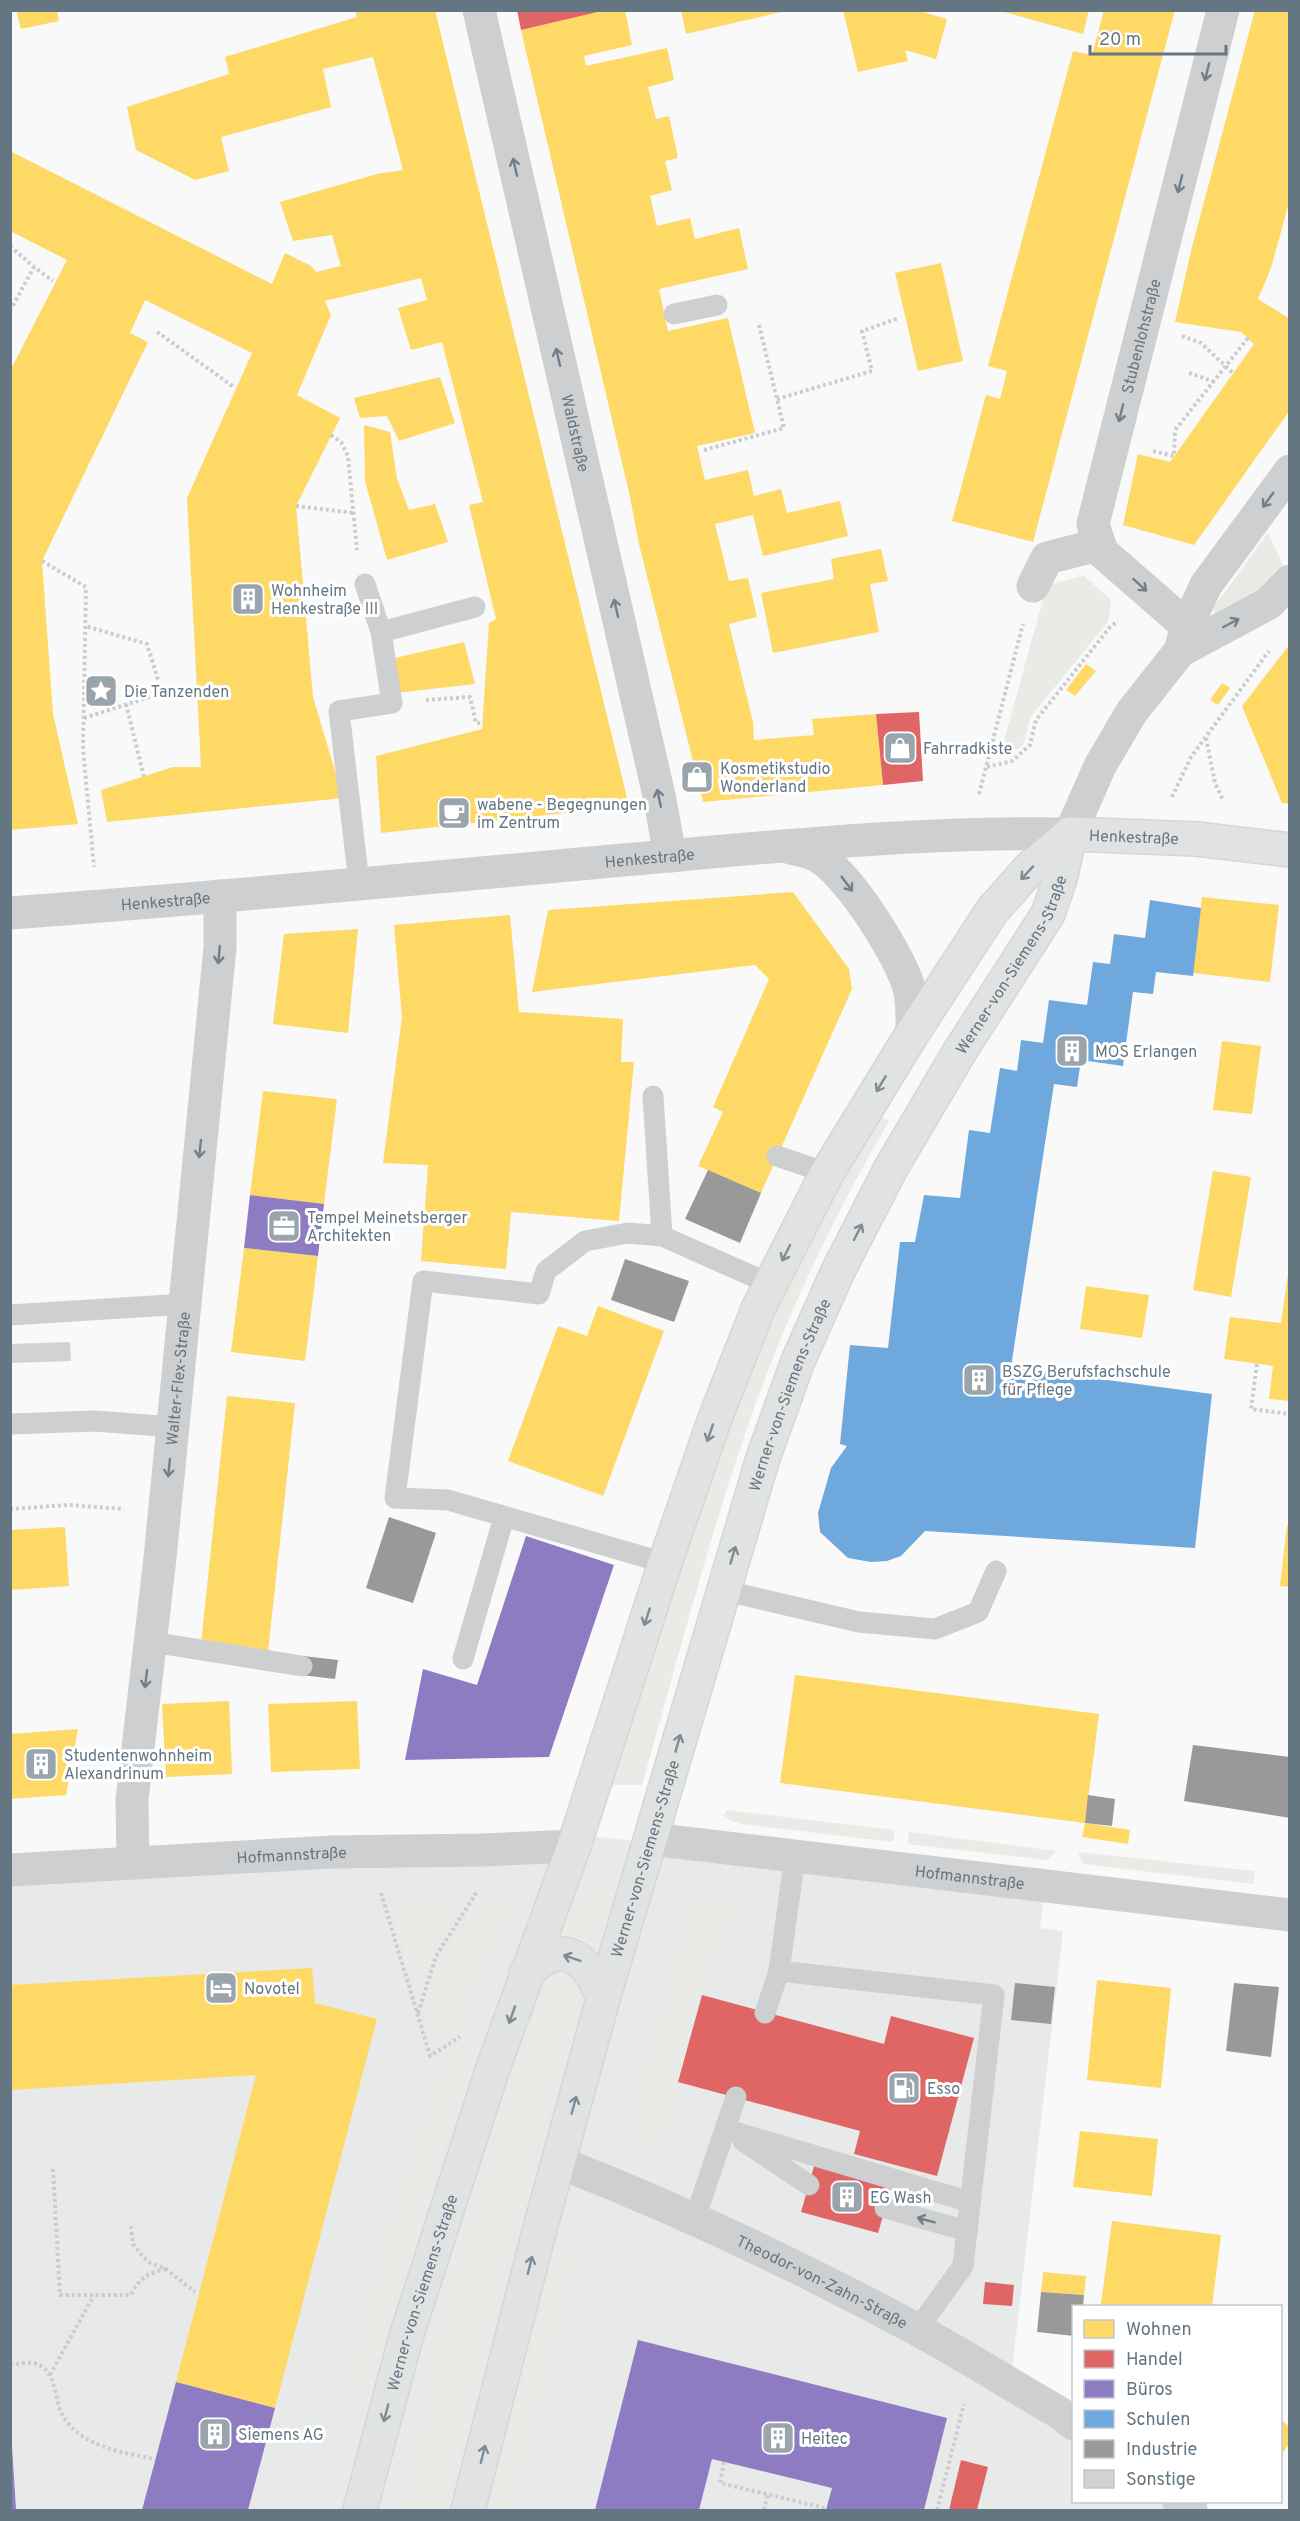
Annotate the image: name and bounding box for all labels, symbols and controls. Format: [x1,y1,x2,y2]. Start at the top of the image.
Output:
scale bar [1090,18,1226,56]
text: 20 m [1099,29,1141,52]
one-way arrow [1201,62,1213,81]
one-way arrow [509,157,520,177]
one-way arrow [1173,174,1185,193]
street label: Stubenlohstraße [1118,277,1167,396]
one-way arrow [552,347,564,366]
street label: Waldstraße [555,393,593,474]
one-way arrow [1114,403,1126,422]
one-way arrow [1262,492,1274,508]
one-way arrow [1132,578,1147,592]
building icon: Wohnheim Henkestraße III [230,581,266,617]
place label: Wohnheim Henkestraße III [271,582,378,620]
one-way arrow [610,599,621,618]
one-way arrow [1222,617,1240,628]
place icon: Die Tanzenden [83,673,119,709]
place label: Die Tanzenden [124,683,229,703]
shop icon: Fahrradkiste [882,730,918,766]
place label: Fahrradkiste [923,740,1012,760]
shop icon: Kosmetikstudio Wonderland [679,759,715,795]
place label: Kosmetikstudio Wonderland [720,760,831,798]
one-way arrow [653,789,665,808]
cafe icon: wabene - Begegnungen im Zentrum [436,795,472,831]
place label: wabene - Begegnungen im Zentrum [477,796,647,834]
street label: Henkestraße [1088,827,1179,850]
street label: Henkestraße [604,846,696,874]
one-way arrow [1020,865,1034,880]
street label: Werner-von-Siemens-Straße [952,873,1073,1059]
one-way arrow [841,876,854,892]
street label: Henkestraße [120,889,211,916]
one-way arrow [213,944,224,964]
building icon: MOS Erlangen [1054,1033,1090,1069]
place label: MOS Erlangen [1095,1043,1197,1063]
one-way arrow [875,1075,888,1092]
one-way arrow [194,1138,205,1158]
office icon: Tempel Meinetsberger Architekten [266,1208,302,1244]
place label: Tempel Meinetsberger Architekten [307,1209,468,1247]
one-way arrow [852,1224,864,1241]
one-way arrow [780,1244,791,1262]
street label: Werner-von-Siemens-Straße [746,1296,836,1494]
street label: Walter-Flex-Straße [163,1311,196,1447]
building icon: BSZG Berufsfachschule für Pflege [961,1362,997,1398]
place label: BSZG Berufsfachschule für Pflege [1002,1363,1171,1401]
one-way arrow [703,1423,714,1442]
one-way arrow [163,1458,174,1478]
one-way arrow [728,1546,739,1565]
one-way arrow [641,1607,652,1626]
one-way arrow [140,1668,151,1688]
one-way arrow [673,1734,685,1753]
building icon: Studentenwohnheim Alexandrinum [23,1746,59,1782]
place label: Studentenwohnheim Alexandrinum [64,1747,212,1785]
street label: Werner-von-Siemens-Straße [608,1758,685,1960]
street label: Hofmannstraße [236,1844,347,1869]
street label: Hofmannstraße [914,1862,1026,1895]
one-way arrow [563,1952,582,1963]
hotel icon: Novotel [203,1970,239,2006]
place label: Novotel [244,1980,300,2000]
one-way arrow [505,2005,516,2024]
fuel station icon: Esso [886,2070,922,2106]
place label: Esso [927,2080,960,2100]
one-way arrow [568,2096,580,2115]
building icon: EG Wash [829,2179,865,2215]
place label: EG Wash [870,2189,932,2209]
street label: Werner-von-Siemens-Straße [384,2192,463,2394]
one-way arrow [917,2213,936,2225]
street label: Theodor-von-Zahn-Straße [733,2232,910,2335]
one-way arrow [525,2256,537,2275]
legend [1072,2305,1282,2503]
text: Wohnen [1126,2319,1192,2342]
text: Handel [1126,2349,1183,2372]
text: Büros [1126,2379,1173,2402]
one-way arrow [380,2404,391,2423]
text: Schulen [1126,2409,1190,2432]
building icon: Siemens AG [197,2416,233,2452]
building icon: Heitec [760,2420,796,2456]
place label: Siemens AG [238,2426,324,2446]
place label: Heitec [801,2430,848,2450]
text: Industrie [1126,2439,1197,2462]
one-way arrow [477,2445,489,2464]
text: Sonstige [1126,2469,1196,2492]

